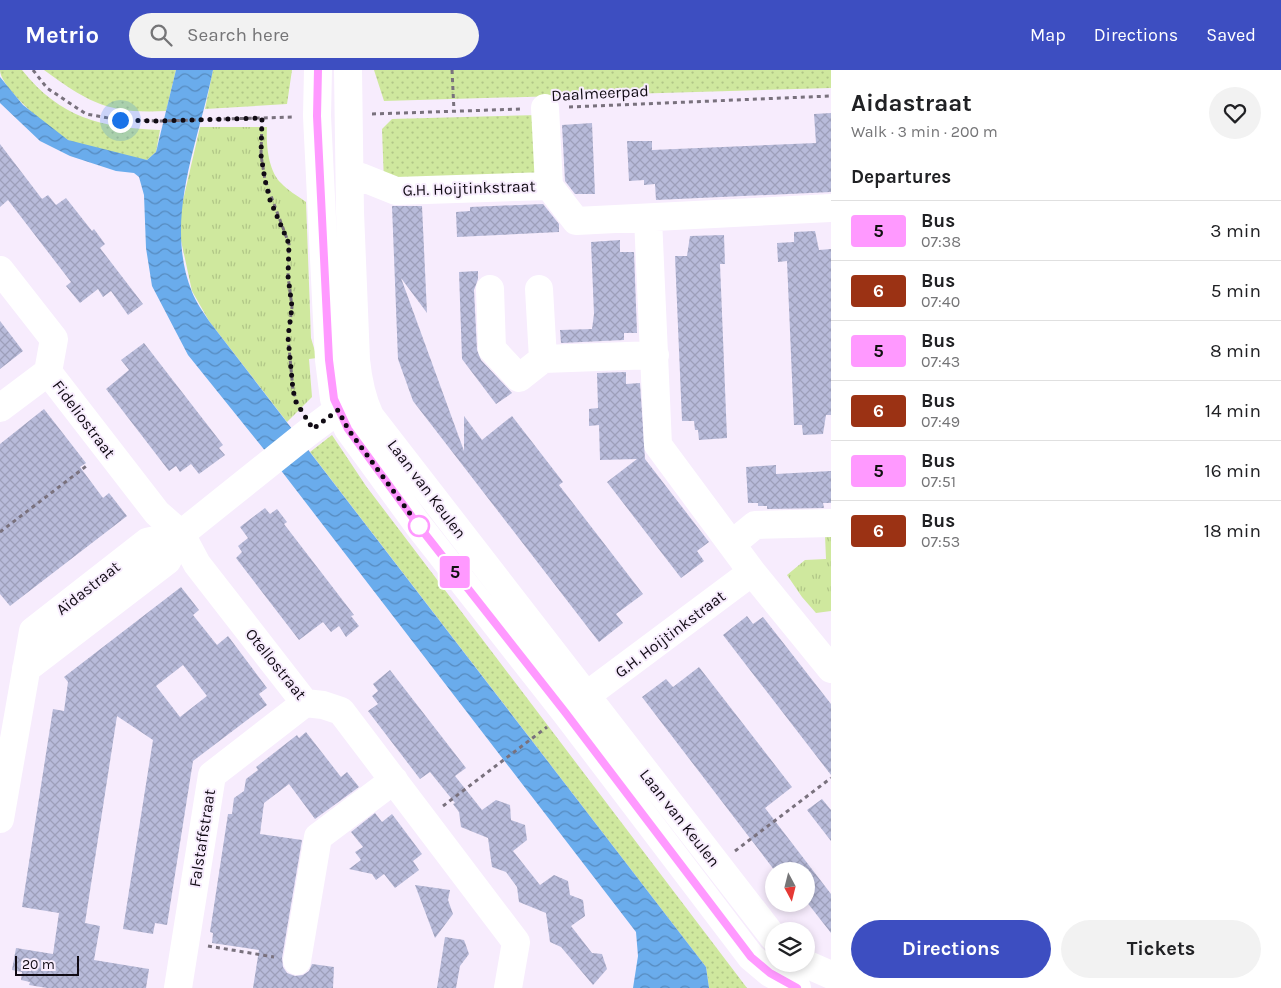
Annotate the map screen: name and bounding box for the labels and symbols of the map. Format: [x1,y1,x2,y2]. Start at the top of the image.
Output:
street label: Daalmeerpad [551,81,649,105]
your location [108,108,133,133]
street label: G.H. Hoijtinkstraat [402,176,536,200]
street label: Fideliostraat [49,376,119,462]
street label: Laan van Keulen [384,436,470,542]
unlabelled marker [408,515,430,537]
line badge: 5 [439,556,471,588]
street label: Aïdastraat [52,557,124,619]
street label: G.H. Hoijtinkstraat [611,586,729,682]
street label: Otellostraat [242,625,310,703]
street label: Laan van Keulen [636,765,724,871]
street label: Falstaffstraat [185,788,219,888]
north arrow [765,862,815,912]
scale bar [15,953,79,976]

